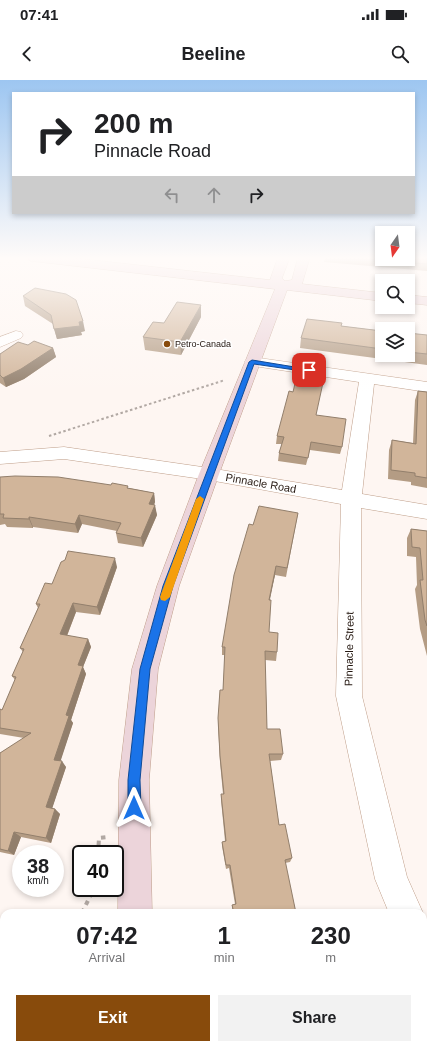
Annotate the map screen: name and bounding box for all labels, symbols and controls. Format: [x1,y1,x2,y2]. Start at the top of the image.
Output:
text: 07:41 [20,6,58,23]
icon: back [16,43,38,65]
icon: search [389,43,411,65]
text: Beeline [181,44,246,64]
icon: right [28,108,80,160]
text: 200 m [94,108,173,139]
text: Pinnacle Road [94,141,211,161]
icon: left [161,184,183,206]
icon: ahead [203,184,225,206]
icon: right [245,184,267,206]
north arrow [375,226,415,266]
map controls [375,226,415,362]
button: search [375,274,415,314]
button: layers [375,322,415,362]
marker: Petro-Canada [162,339,172,349]
place label: Petro-Canada [175,339,231,349]
pin [292,353,326,387]
icon: arrive [298,359,320,381]
street label: Pinnacle Road [225,471,297,495]
street label: Pinnacle Street [342,612,356,686]
position arrow [113,787,155,829]
speed limit sign: 40 [72,845,124,897]
text: 38 [27,855,49,877]
text: km/h [27,875,49,886]
text: 07:42 [76,922,138,949]
text: 1 [217,922,231,949]
text: 230 [311,922,351,949]
text: Arrival [88,950,125,965]
text: min [214,950,235,965]
text: m [325,950,336,965]
button: Exit [16,995,210,1041]
button: Share [218,995,411,1041]

